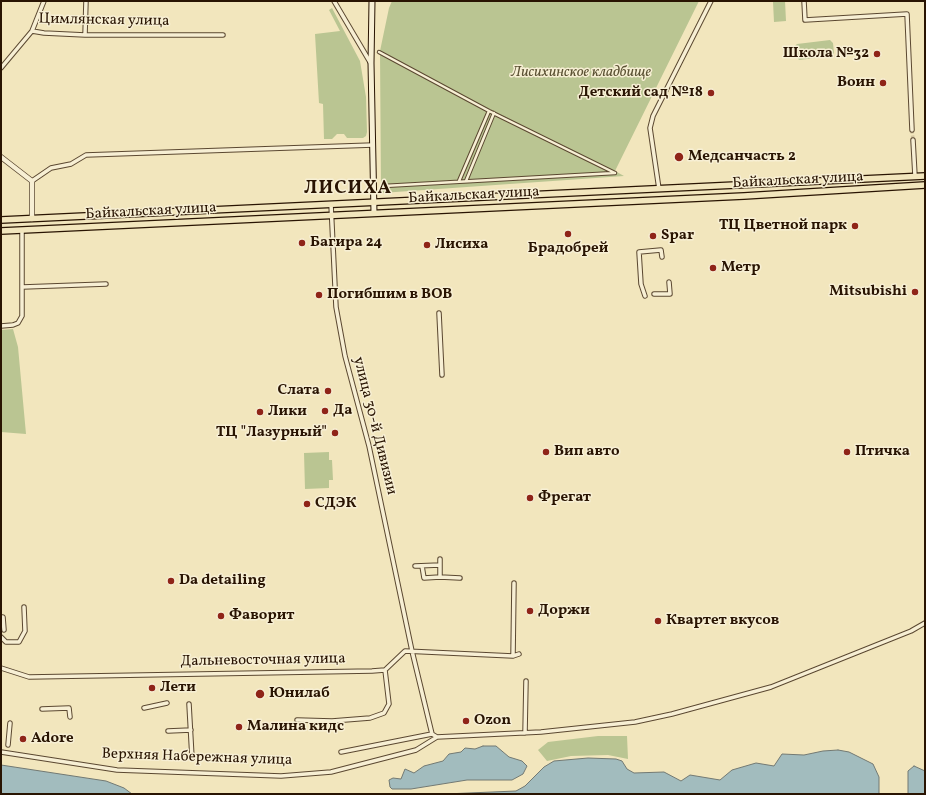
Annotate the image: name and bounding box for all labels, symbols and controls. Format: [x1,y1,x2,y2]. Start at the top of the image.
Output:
street label: Цимлянская улица [38,11,170,31]
place label: Школа №32 [783,45,869,63]
marker: Школа №32 [872,49,882,59]
park label: Лисихинское кладбище [511,64,651,82]
place label: Воин [837,74,875,92]
marker: Воин [878,78,888,88]
place label: Детский сад №18 [578,84,703,102]
marker: Детский сад №18 [706,88,716,98]
place label: Медсанчасть 2 [688,148,796,166]
marker: Медсанчасть 2 [673,151,685,163]
street label: Байкальская улица [732,169,864,193]
district label: ЛИСИХА [304,179,392,201]
street label: Байкальская улица [408,184,540,208]
street label: Байкальская улица [85,200,217,224]
place label: ТЦ Цветной парк [719,217,847,235]
marker: ТЦ Цветной парк [850,221,860,231]
place label: Spar [661,227,694,245]
marker: Брадобрей [563,229,573,239]
marker: Spar [648,231,658,241]
place label: Багира 24 [310,234,382,252]
place label: Лисиха [435,236,489,254]
marker: Багира 24 [297,238,307,248]
marker: Лисиха [422,240,432,250]
place label: Брадобрей [528,240,608,258]
place label: Метр [721,259,760,277]
marker: Метр [708,263,718,273]
place label: Mitsubishi [829,283,907,301]
place label: Погибшим в ВОВ [327,286,452,304]
marker: Mitsubishi [910,287,920,297]
marker: Погибшим в ВОВ [314,290,324,300]
street label: улица 30-й Дивизии [348,355,400,497]
place label: Слата [277,382,320,400]
marker: Слата [323,386,333,396]
place label: Да [333,402,353,420]
place label: Лики [268,403,307,421]
marker: Да [320,406,330,416]
marker: Лики [255,407,265,417]
place label: ТЦ "Лазурный" [216,424,327,442]
marker: ТЦ "Лазурный" [330,428,340,438]
place label: Вип авто [554,443,620,461]
place label: Птичка [855,443,910,461]
marker: Вип авто [541,447,551,457]
marker: Птичка [842,447,852,457]
place label: Фрегат [538,489,591,507]
marker: Фрегат [525,493,535,503]
place label: СДЭК [315,495,356,513]
marker: СДЭК [302,499,312,509]
place label: Da detailing [179,572,266,590]
marker: Da detailing [166,576,176,586]
place label: Доржи [538,602,590,620]
marker: Доржи [525,606,535,616]
place label: Фаворит [229,607,294,625]
marker: Фаворит [216,611,226,621]
place label: Квартет вкусов [666,612,779,630]
marker: Квартет вкусов [653,616,663,626]
street label: Дальневосточная улица [180,651,346,671]
place label: Лети [160,679,196,697]
marker: Лети [147,683,157,693]
place label: Юнилаб [269,685,330,703]
marker: Юнилаб [254,688,266,700]
place label: Ozon [474,712,511,730]
marker: Ozon [461,716,471,726]
place label: Малина кидс [247,718,344,736]
marker: Малина кидс [234,722,244,732]
place label: Adore [31,730,74,748]
marker: Adore [18,734,28,744]
street label: Верхняя Набережная улица [101,746,293,770]

